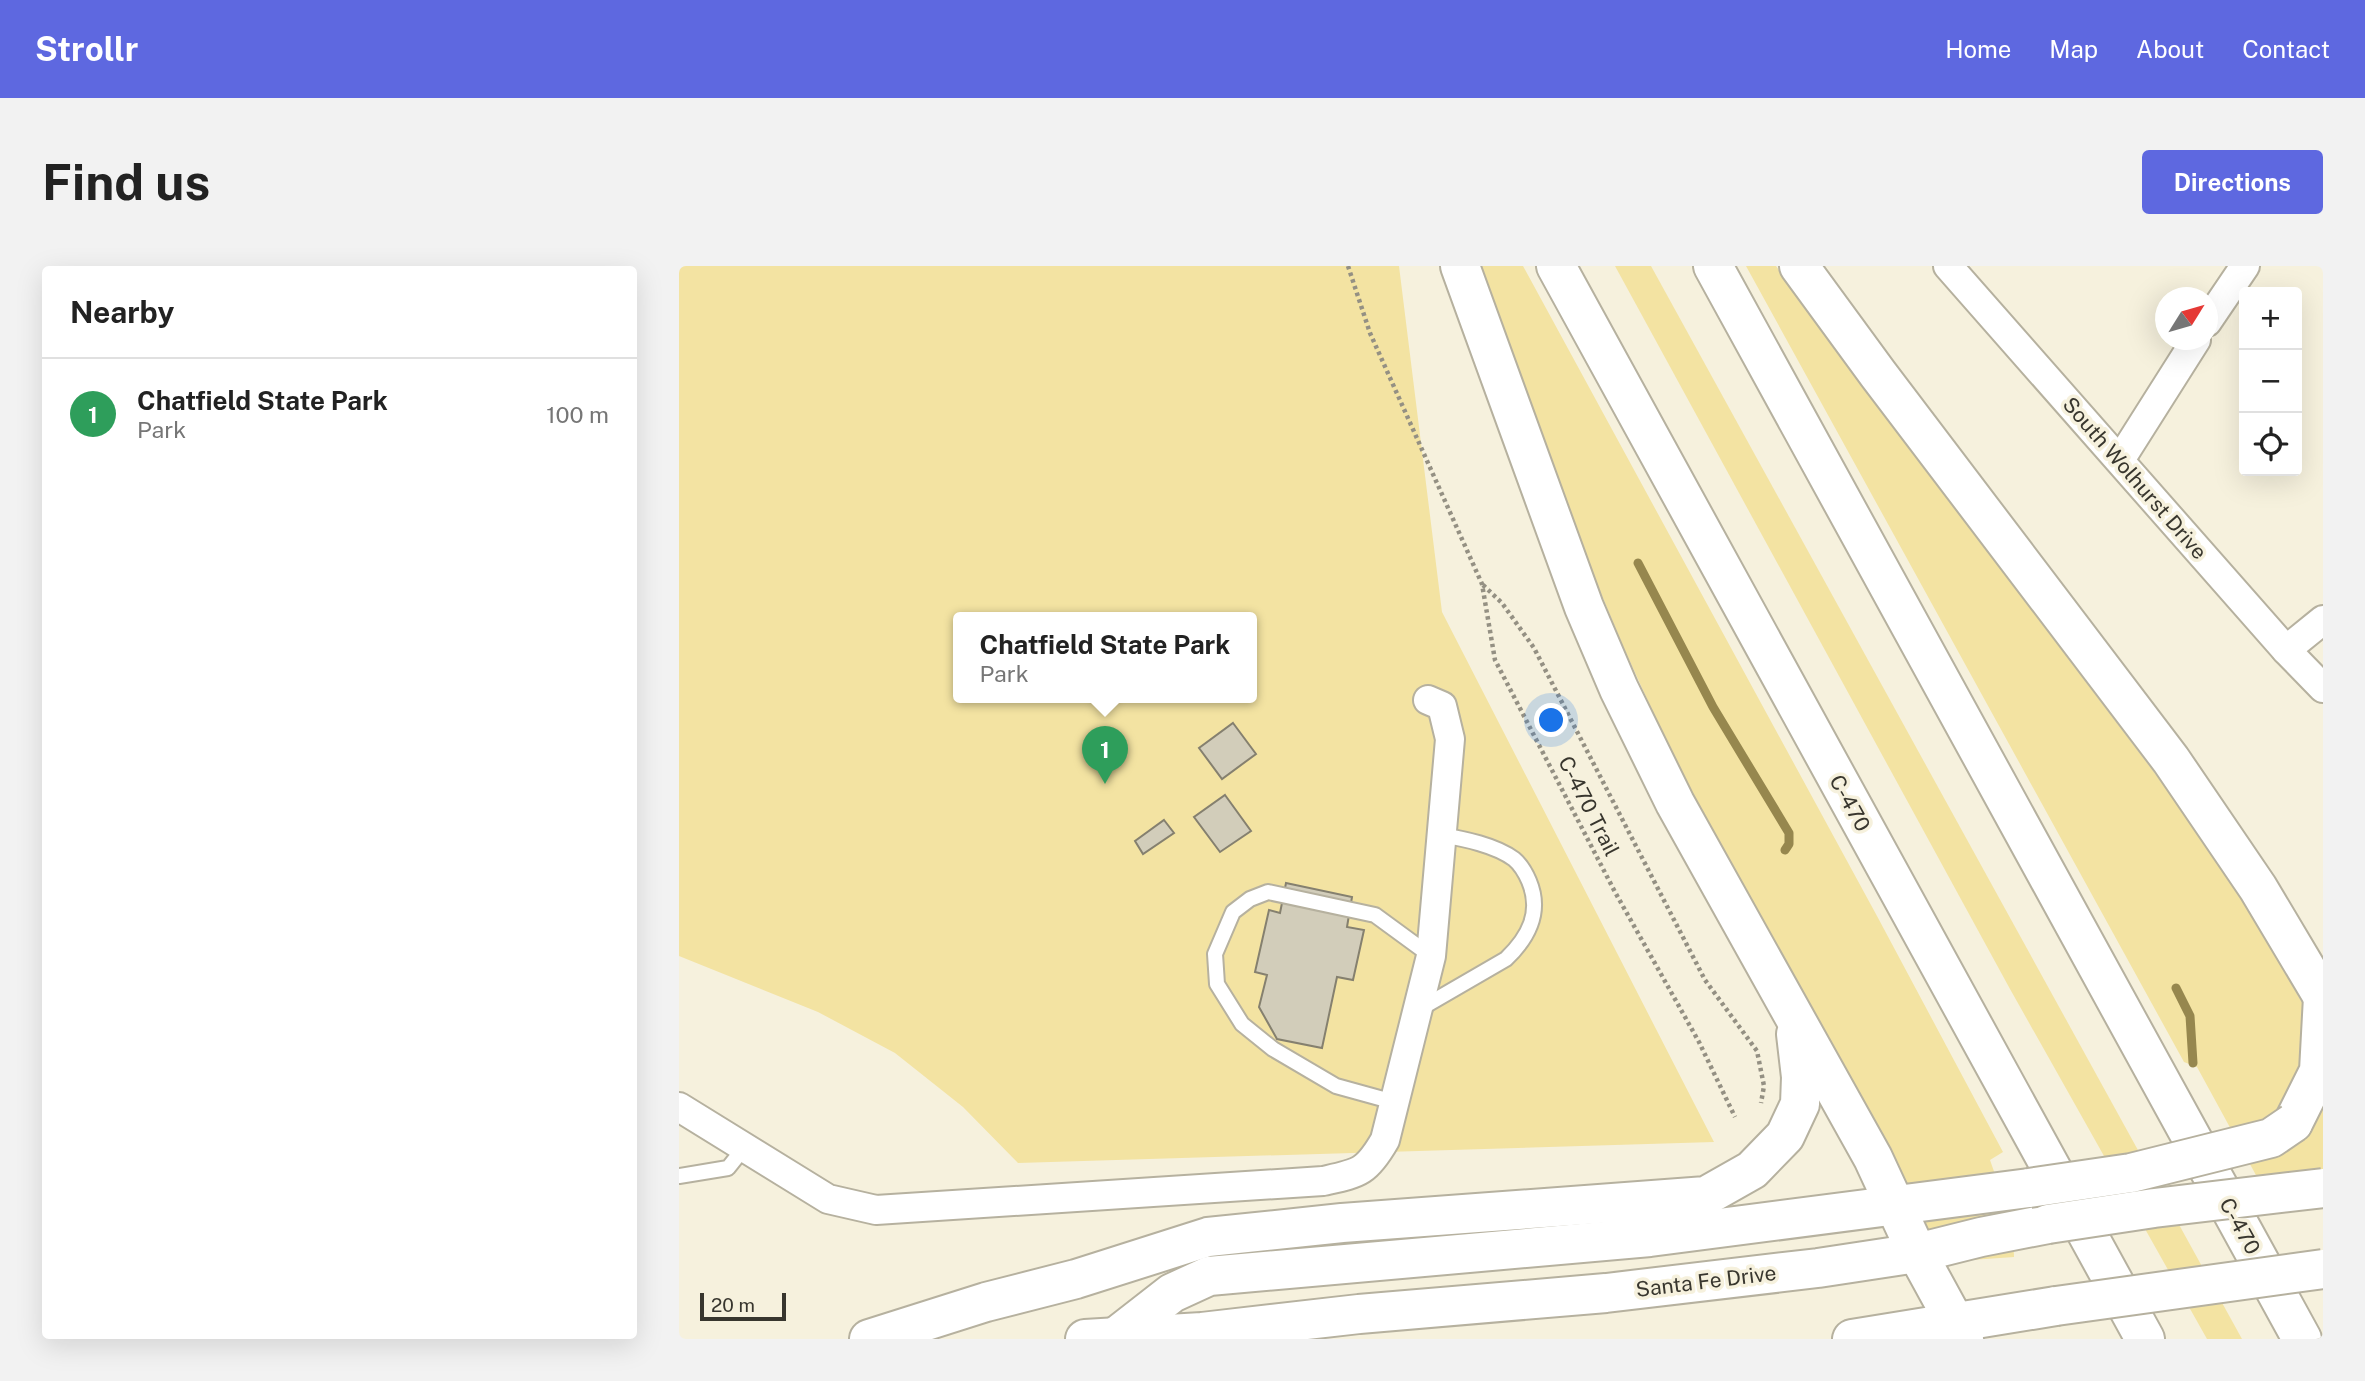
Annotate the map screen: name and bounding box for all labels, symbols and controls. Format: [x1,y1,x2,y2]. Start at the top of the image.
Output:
text: Strollr [35,30,138,68]
text: Home [1945,35,2011,63]
text: Map [2049,35,2098,63]
text: About [2136,35,2204,63]
text: Contact [2242,35,2330,63]
button: Directions [2142,150,2323,214]
text: Find us [42,153,210,211]
north arrow [2155,287,2218,350]
map controls [2239,287,2302,476]
button: + [2239,287,2302,350]
text: Nearby [70,294,174,330]
button: − [2239,350,2302,413]
text: Chatfield State Park [137,385,388,416]
street label: South Wolhurst Drive [2058,392,2212,564]
text: 1 [88,401,98,428]
text: 100 m [546,401,609,428]
button: locate [2239,413,2302,476]
text: Park [137,416,186,443]
popup [953,612,1257,703]
text: Chatfield State Park [980,629,1230,660]
text: Park [980,660,1029,687]
your location [1534,703,1568,737]
pin: 1 [1082,726,1128,784]
street label: C-470 Trail [1553,752,1625,860]
street label: C-470 [1824,770,1876,836]
street label: C-470 [2214,1193,2266,1259]
street label: Santa Fe Drive [1634,1260,1778,1302]
scale bar [700,1290,786,1322]
text: 20 m [711,1294,755,1316]

